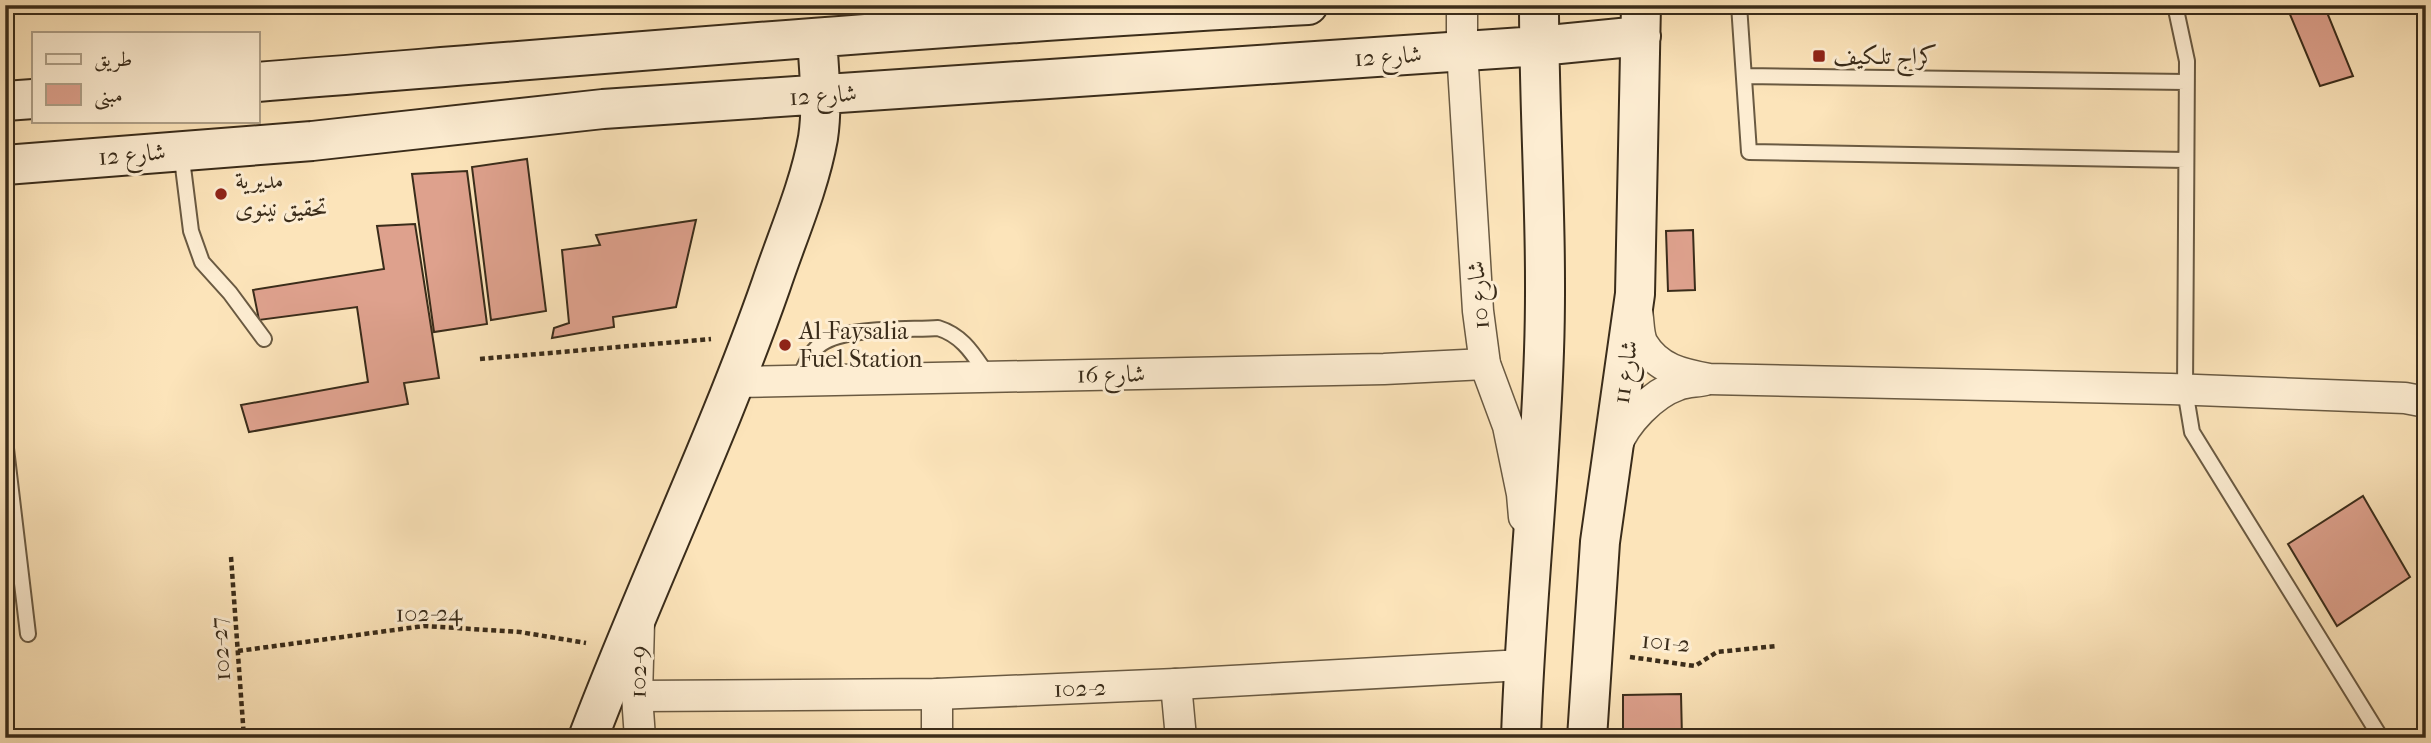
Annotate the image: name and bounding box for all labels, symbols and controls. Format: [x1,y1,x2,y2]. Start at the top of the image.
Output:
legend [32,32,259,122]
street label: شارع 12 [1353,40,1423,78]
place label: كراج تلكيف [1833,42,1937,77]
text: طريق [94,47,132,72]
marker: كراج تلكيف [1811,48,1827,64]
street label: شارع 12 [788,79,858,117]
text: مبنى [94,83,123,110]
street label: شارع 12 [97,137,167,177]
place label: مديرية تحقيق نينوى [235,166,328,223]
marker: مديرية تحقيق نينوى [213,186,229,202]
street label: شارع 10 [1461,259,1501,330]
place label: Al-Faysalia Fuel Station [798,317,922,373]
marker: Al-Faysalia Fuel Station [777,337,793,353]
street label: شارع 11 [1607,338,1649,406]
street label: شارع 16 [1077,359,1145,395]
street label: 102-24 [395,598,463,628]
street label: 102-27 [204,616,236,682]
street label: 101-2 [1641,626,1691,658]
street label: 102-9 [624,645,652,699]
street label: 102-2 [1053,673,1107,703]

